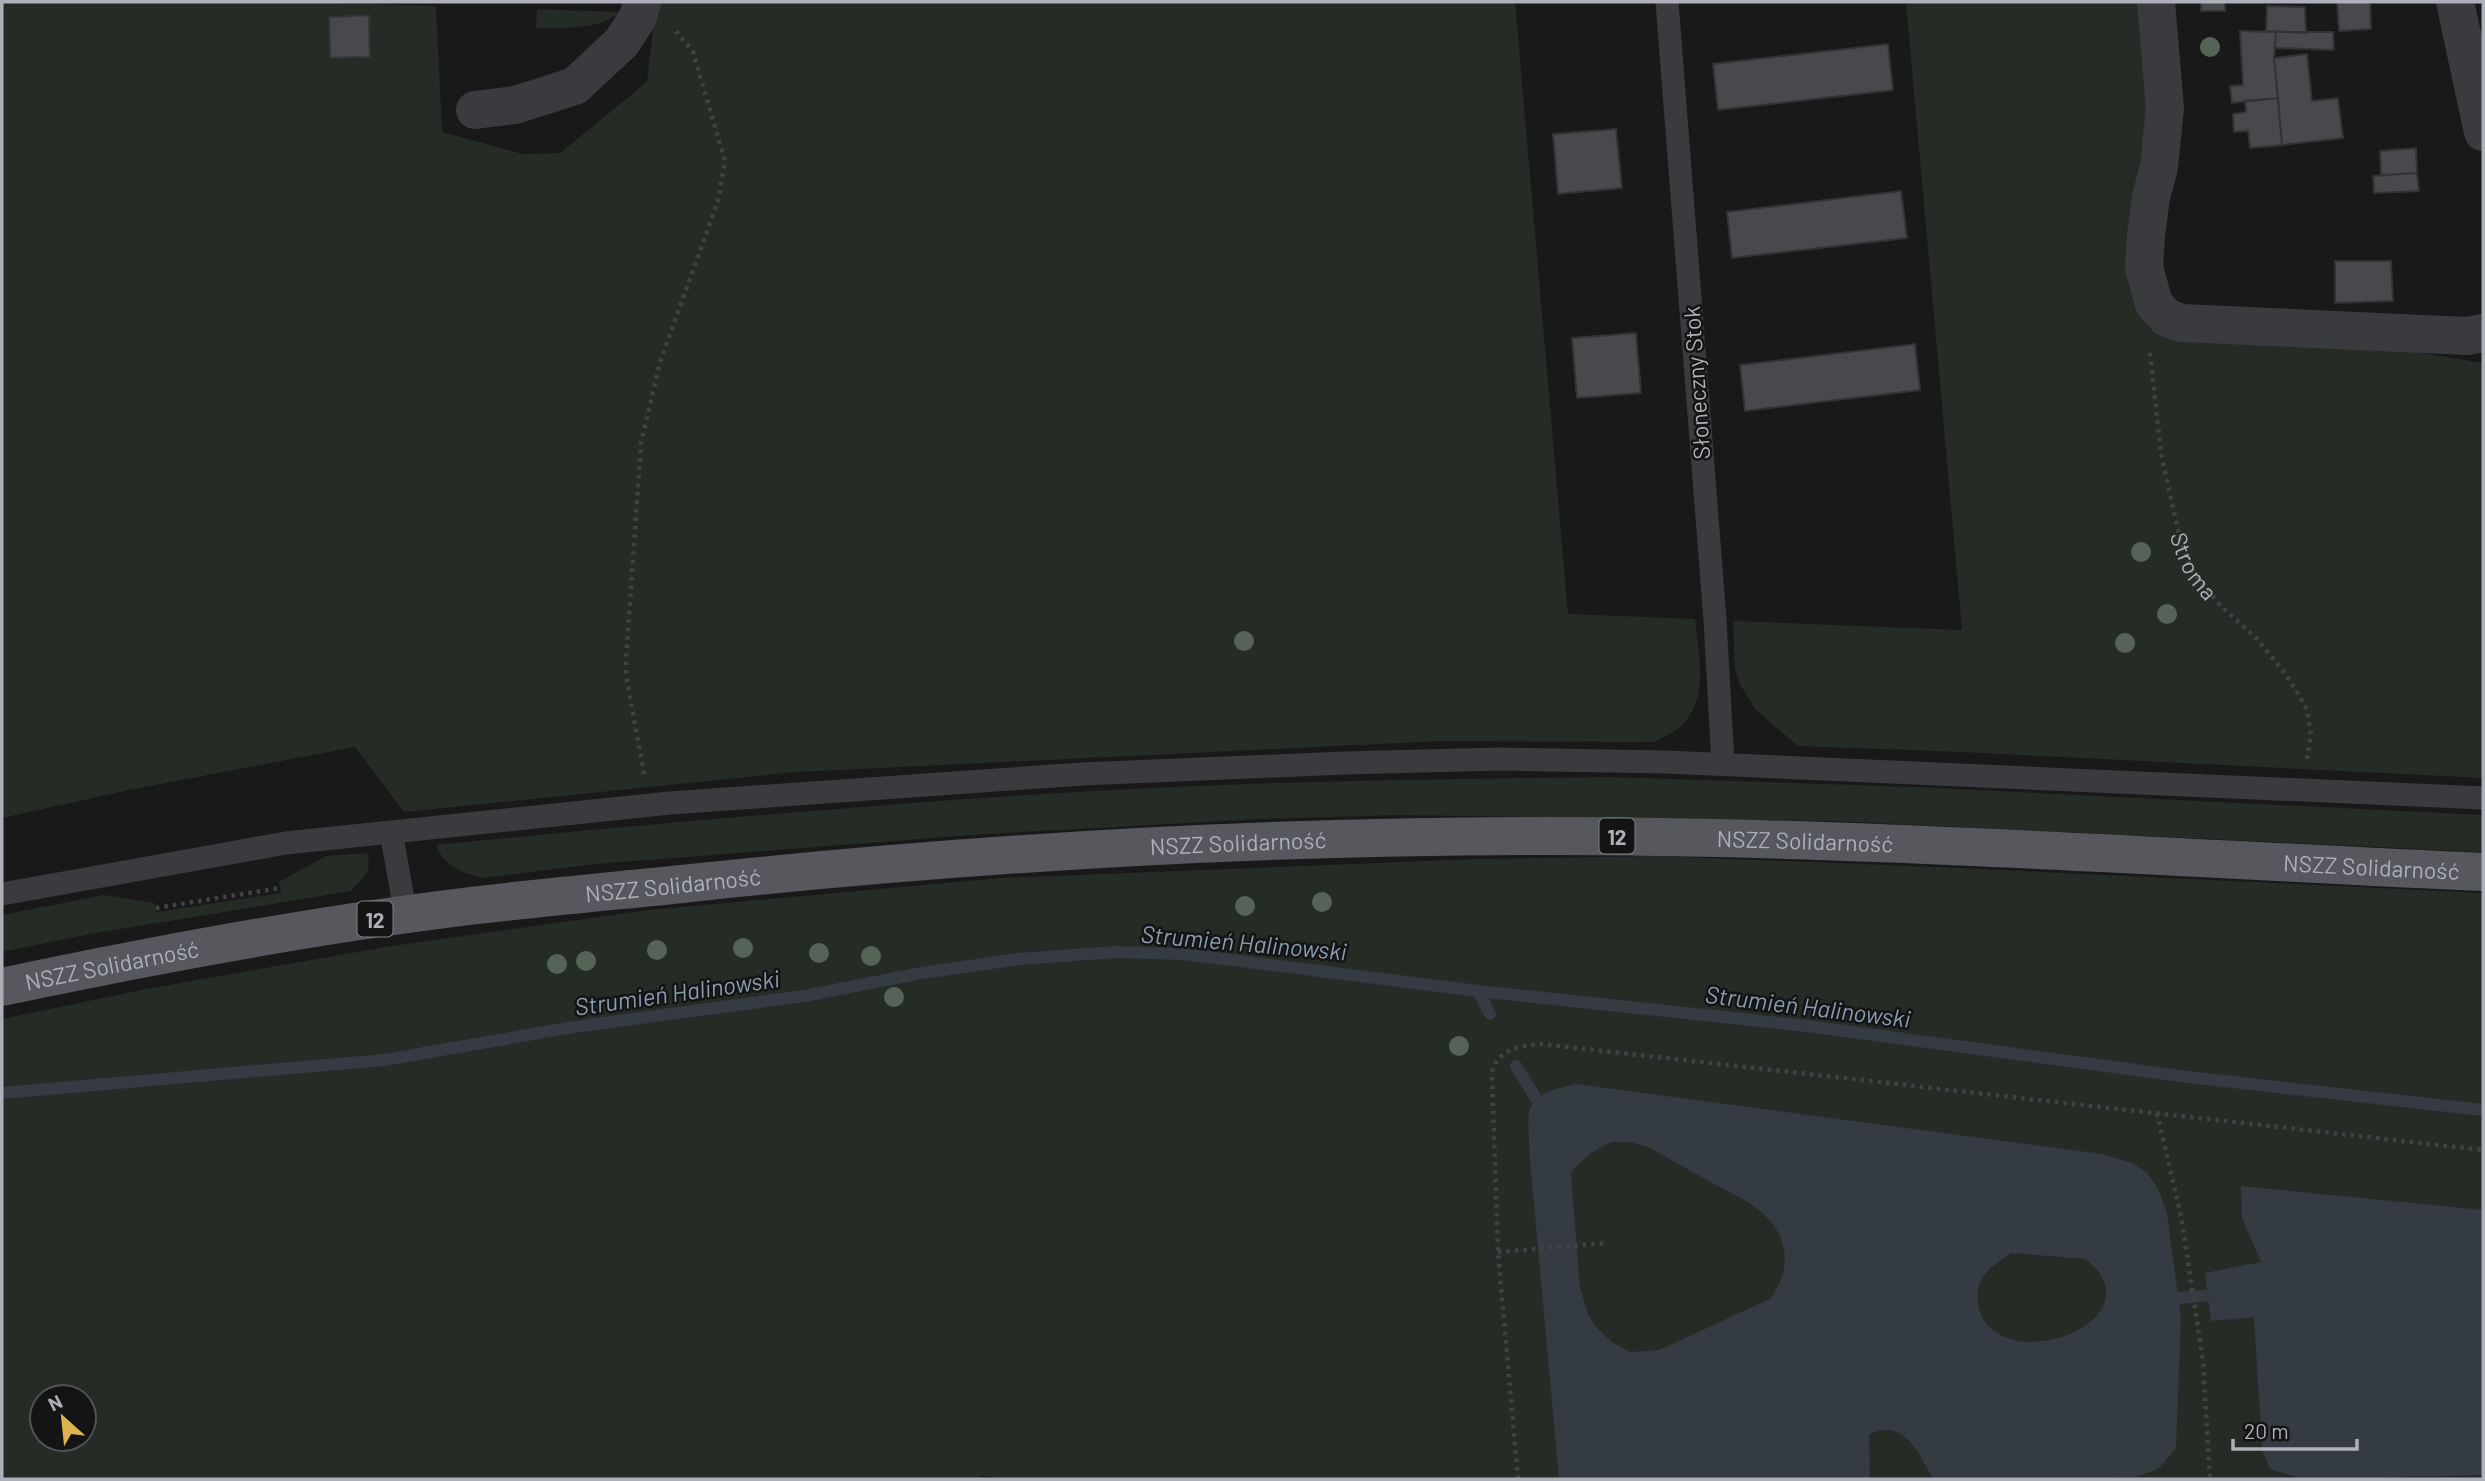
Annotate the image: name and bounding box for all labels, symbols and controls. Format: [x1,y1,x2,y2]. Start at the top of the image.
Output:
street label: Słoneczny Stok [1677,305,1715,461]
street label: Stroma [2165,530,2224,605]
road number: 12 [1600,818,1634,854]
street label: NSZZ Solidarność [1716,824,1894,858]
street label: NSZZ Solidarność [1149,825,1327,860]
street label: NSZZ Solidarność [2282,848,2460,885]
street label: NSZZ Solidarność [584,862,762,908]
road number: 12 [358,902,392,936]
water label: Strumień Halinowski [1140,919,1348,965]
street label: NSZZ Solidarność [22,934,201,996]
water label: Strumień Halinowski [573,963,781,1021]
water label: Strumień Halinowski [1704,979,1912,1033]
north arrow [28,1383,98,1453]
text: N [44,1389,66,1416]
scale bar [2233,1408,2357,1452]
text: 20 m [2244,1418,2289,1443]

